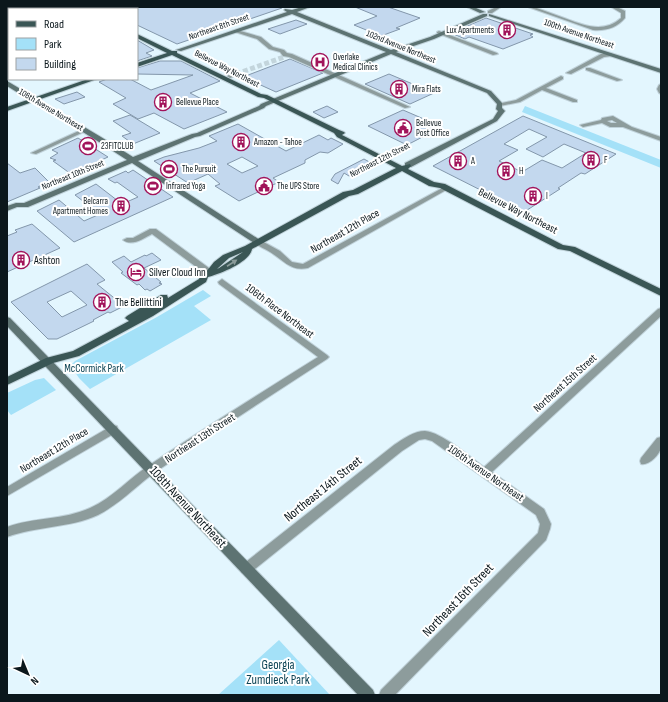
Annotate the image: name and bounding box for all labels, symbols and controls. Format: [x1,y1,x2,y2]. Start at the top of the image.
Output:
legend [8,8,138,80]
street label: Northeast 8th Street [187,11,251,42]
text: Road [44,17,64,32]
street label: 100th Avenue Northeast [543,17,616,51]
building icon: Lux Apartments [497,20,517,40]
place label: Lux Apartments [446,25,494,36]
street label: 102nd Avenue Northeast [365,28,438,66]
text: Park [44,37,62,52]
street label: Bellevue Way Northeast [193,48,262,90]
hospital icon: Overlake Medical Clinics [310,52,330,72]
place label: Overlake Medical Clinics [333,52,378,73]
text: Building [44,57,76,72]
building icon: Mira Flats [389,79,409,99]
place label: Mira Flats [412,84,441,95]
street label: 106th Avenue Northeast [17,86,85,134]
building icon: Bellevue Place [153,92,173,112]
place label: Bellevue Place [176,97,219,108]
public building icon: Bellevue Post Office [393,118,413,138]
place label: Bellevue Post Office [416,118,450,139]
building icon: Amazon - Tahoe [231,132,251,152]
sports icon: 23FITCLUB [78,136,98,156]
place label: Amazon - Tahoe [253,137,302,148]
street label: Northeast 12th Street [348,140,412,180]
place label: 23FITCLUB [101,141,133,152]
building icon: F [581,150,601,170]
building icon: A [448,151,468,171]
place label: F [604,155,608,166]
place label: A [470,156,475,167]
street label: Northeast 10th Street [40,157,106,193]
sports icon: The Pursuit [159,159,179,179]
building icon: H [496,161,516,181]
place label: The Pursuit [182,164,216,175]
place label: H [519,166,524,177]
sports icon: Infrared Yoga [143,176,163,196]
public building icon: The UPS Store [254,176,274,196]
place label: Infrared Yoga [166,181,205,192]
place label: The UPS Store [277,181,320,192]
street label: Bellevue Way Northeast [476,185,560,237]
building icon: I [523,186,543,206]
place label: I [546,191,548,202]
place label: Belcarra Apartment Homes [52,196,108,217]
building icon: Belcarra Apartment Homes [111,196,131,216]
street label: Northeast 12th Place [308,206,382,256]
building icon: Ashton [11,250,31,270]
place label: Ashton [33,254,60,267]
one-way arrow [227,259,237,267]
hotel icon: Silver Cloud Inn [126,262,146,282]
place label: Silver Cloud Inn [149,266,206,279]
street label: 106th Place Northeast [243,281,317,341]
building icon: The Bellittini [92,292,112,312]
place label: The Bellittini [115,296,161,309]
street label: Northeast 15th Street [531,351,600,415]
park label: McCormick Park [64,362,125,375]
street label: Northeast 13th Street [163,410,238,465]
street label: Northeast 12th Place [18,425,90,475]
street label: 106th Avenue Northeast [446,442,527,504]
street label: Northeast 14th Street [281,453,365,525]
street label: 108th Avenue Northeast [146,463,230,551]
street label: Northeast 16th Street [419,560,497,640]
north arrow [8,654,48,694]
park label: Georgia Zumdieck Park [246,657,310,688]
text: N [28,674,41,688]

